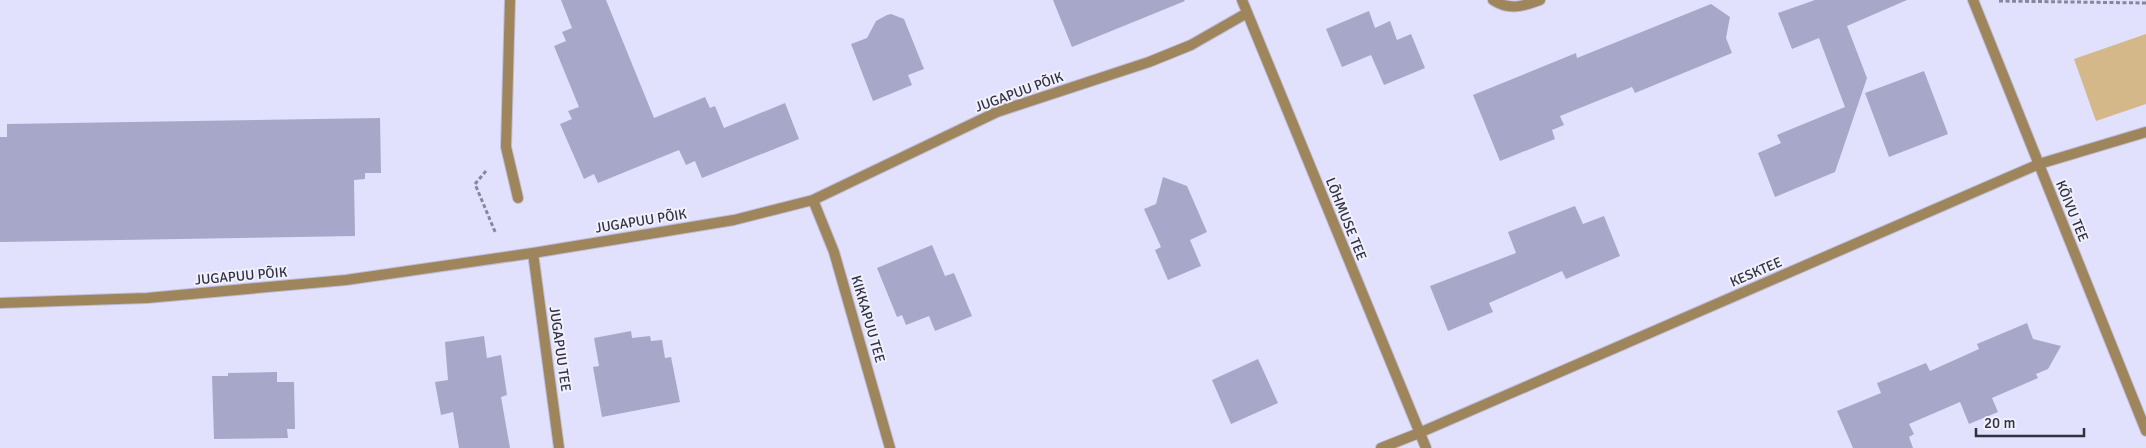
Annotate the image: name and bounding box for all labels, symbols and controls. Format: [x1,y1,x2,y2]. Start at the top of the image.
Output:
street label: JUGAPUU PÕIK [973,68,1066,116]
street label: LÕHMUSE TEE [1322,175,1370,263]
street label: KÕIVU TEE [2052,178,2092,244]
street label: JUGAPUU PÕIK [594,205,689,237]
street label: KESKTEE [1727,253,1785,291]
street label: JUGAPUU PÕIK [194,263,288,288]
street label: KIKKAPUU TEE [847,273,889,365]
street label: JUGAPUU TEE [546,305,574,393]
scale bar [1976,406,2084,438]
text: 20 m [1984,414,2015,432]

